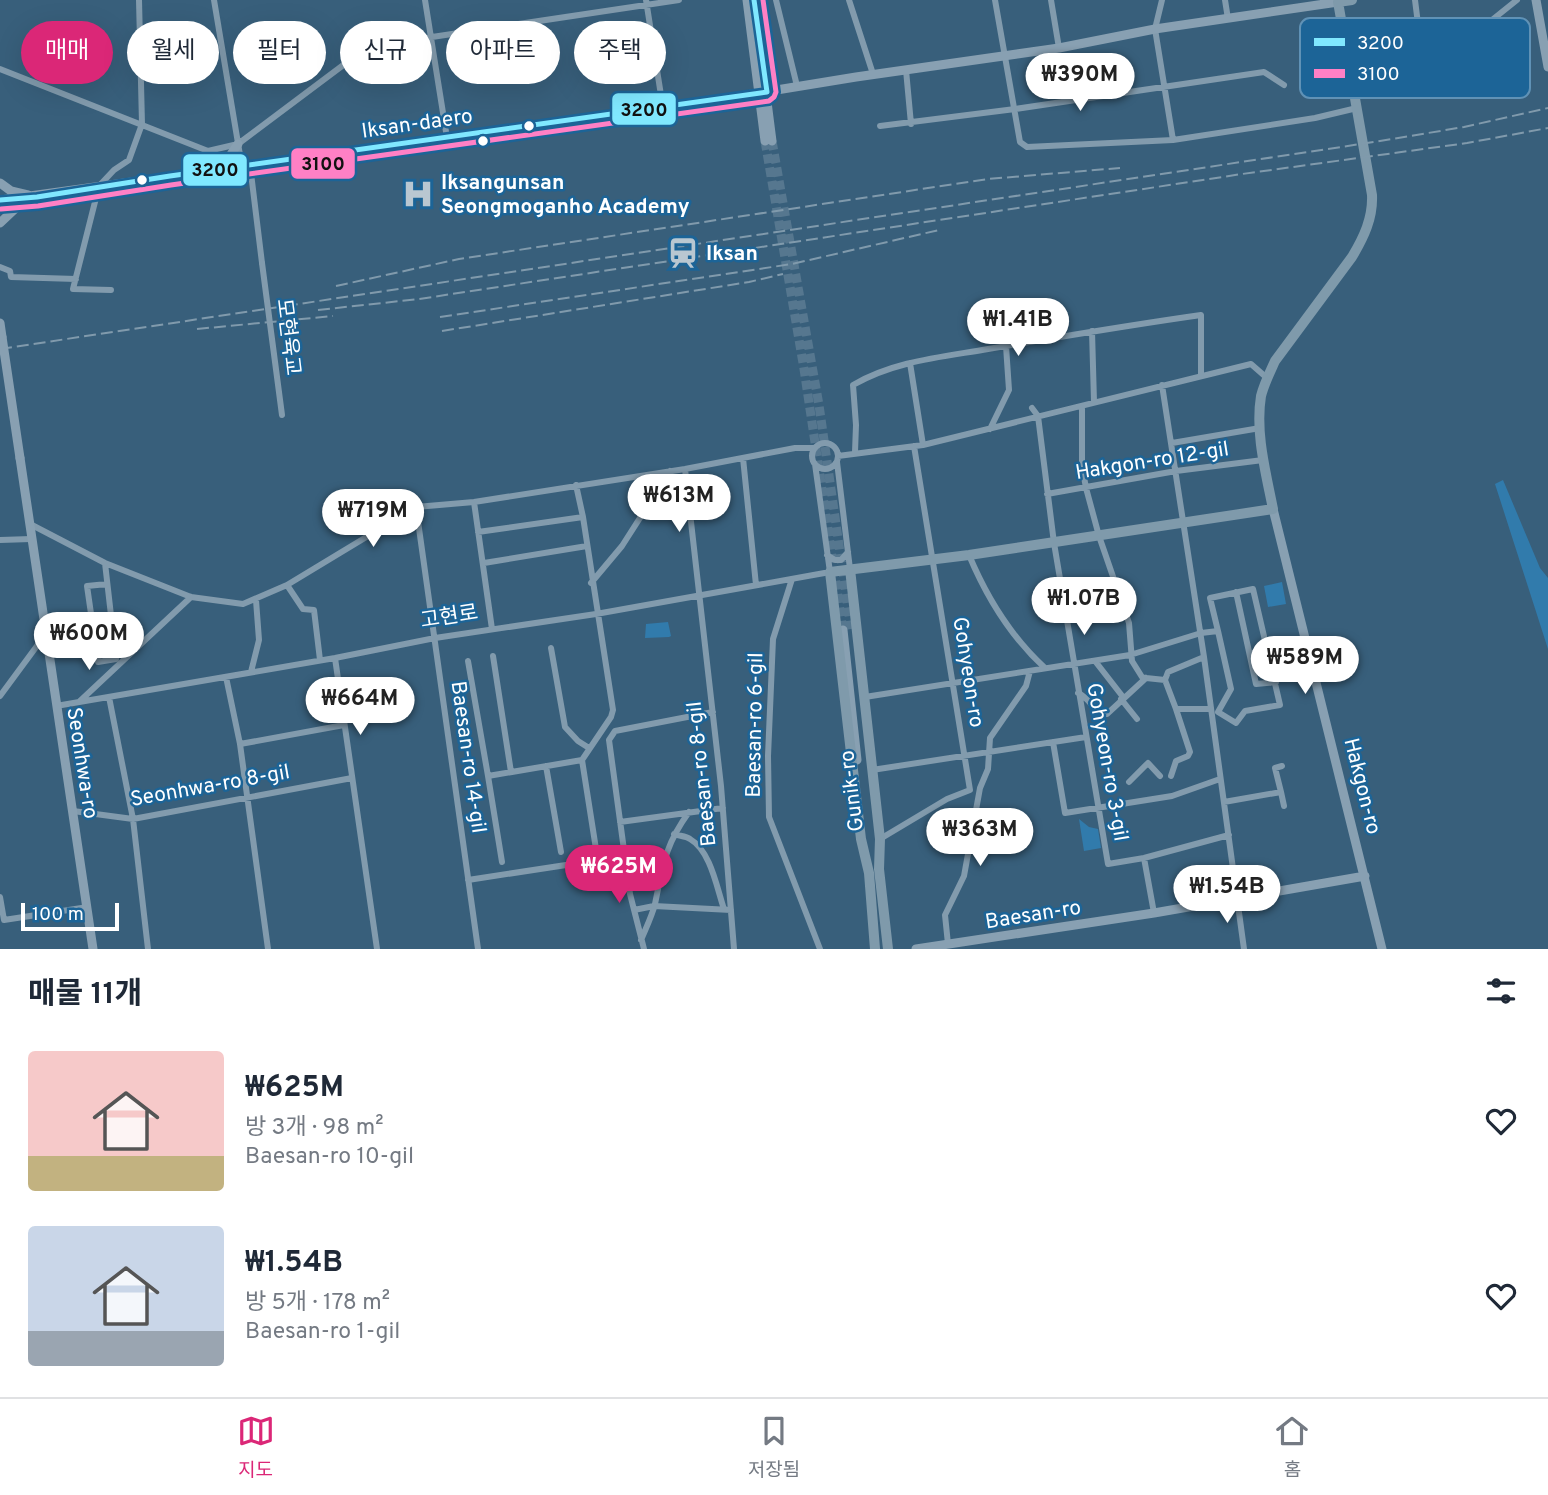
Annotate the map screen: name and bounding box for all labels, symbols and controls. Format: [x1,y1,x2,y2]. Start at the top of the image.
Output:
legend [1300,18,1530,98]
chip: 매매 [21,21,113,84]
chip: 월세 [127,21,219,84]
chip: 필터 [233,21,326,84]
chip: 신규 [340,21,432,84]
chip: 아파트 [446,21,560,84]
chip: 주택 [574,21,666,84]
text: 3200 [1357,32,1404,56]
pin: ₩390M [1031,54,1129,113]
text: ₩390M [1042,61,1118,90]
text: 3100 [1357,63,1400,87]
line badge: 3200 [611,92,677,126]
text: 3200 [620,99,668,123]
street label: Iksan-daero [360,103,475,146]
unlabelled marker [522,119,536,133]
unlabelled marker [476,134,490,148]
line badge: 3100 [290,147,356,180]
line badge: 3200 [182,153,248,187]
text: 3100 [301,153,345,177]
text: 3200 [191,159,239,183]
place label: Iksangunsan Seongmoganho Academy [441,170,690,221]
unlabelled marker [135,173,149,187]
hospital icon: Iksangunsan Seongmoganho Academy [401,177,435,211]
station icon: Iksan [666,236,700,270]
place label: Iksan [706,241,758,268]
street label: 모현육교 [269,297,306,377]
pin: ₩1.41B [961,298,1075,358]
text: ₩1.41B [983,306,1053,335]
street label: Hakgon-ro 12-gil [1073,436,1231,487]
pin: ₩613M [630,475,728,534]
text: ₩613M [644,482,714,511]
pin: ₩719M [324,490,422,549]
text: ₩719M [338,497,408,526]
pin: ₩1.07B [1027,578,1141,637]
text: ₩1.07B [1048,585,1120,614]
street label: 고현로 [418,600,480,635]
pin: ₩600M [40,612,138,672]
street label: Gohyeon-ro [945,615,990,730]
text: ₩600M [50,620,128,649]
pin: ₩589M [1256,636,1354,696]
text: ₩589M [1267,644,1343,673]
street label: Baesan-ro 6-gil [741,652,770,798]
pin: ₩664M [311,678,409,737]
street label: Baesan-ro 14-gil [443,679,492,835]
street label: Gohyeon-ro 3-gil [1079,681,1134,844]
text: ₩664M [322,685,398,714]
street label: Baesan-ro 8-gil [681,700,724,848]
street label: Seonhwa-ro [59,706,104,821]
street label: Hakgon-ro [1337,735,1387,837]
street label: Gunik-ro [834,749,871,833]
street label: Seonhwa-ro 8-gil [129,759,292,814]
pin: ₩363M [931,808,1029,868]
text: ₩363M [942,816,1018,845]
pin: ₩625M [570,846,668,905]
text: ₩625M [581,853,657,882]
pin: ₩1.54B [1170,866,1284,925]
text: ₩1.54B [1189,873,1265,902]
street label: Baesan-ro [983,895,1083,936]
scale bar [21,900,119,932]
text: 100 m [32,903,84,927]
icon: filters [1482,972,1520,1010]
text: 매물 11개 [28,977,142,1014]
text: ₩625M [245,1070,344,1107]
icon: home [84,1079,168,1163]
icon: heart [1482,1102,1520,1140]
text: 방 3개 · 98 m² [245,1114,384,1143]
text: Baesan-ro 10-gil [245,1143,414,1172]
text: ₩1.54B [245,1245,343,1282]
icon: home [84,1254,168,1338]
icon: heart [1482,1277,1520,1315]
text: 방 5개 · 178 m² [245,1289,390,1318]
text: Baesan-ro 1-gil [245,1318,400,1347]
tab: 지도 [237,1412,275,1483]
tab: 저장됨 [748,1412,800,1483]
tab: 홈 [1273,1412,1311,1483]

